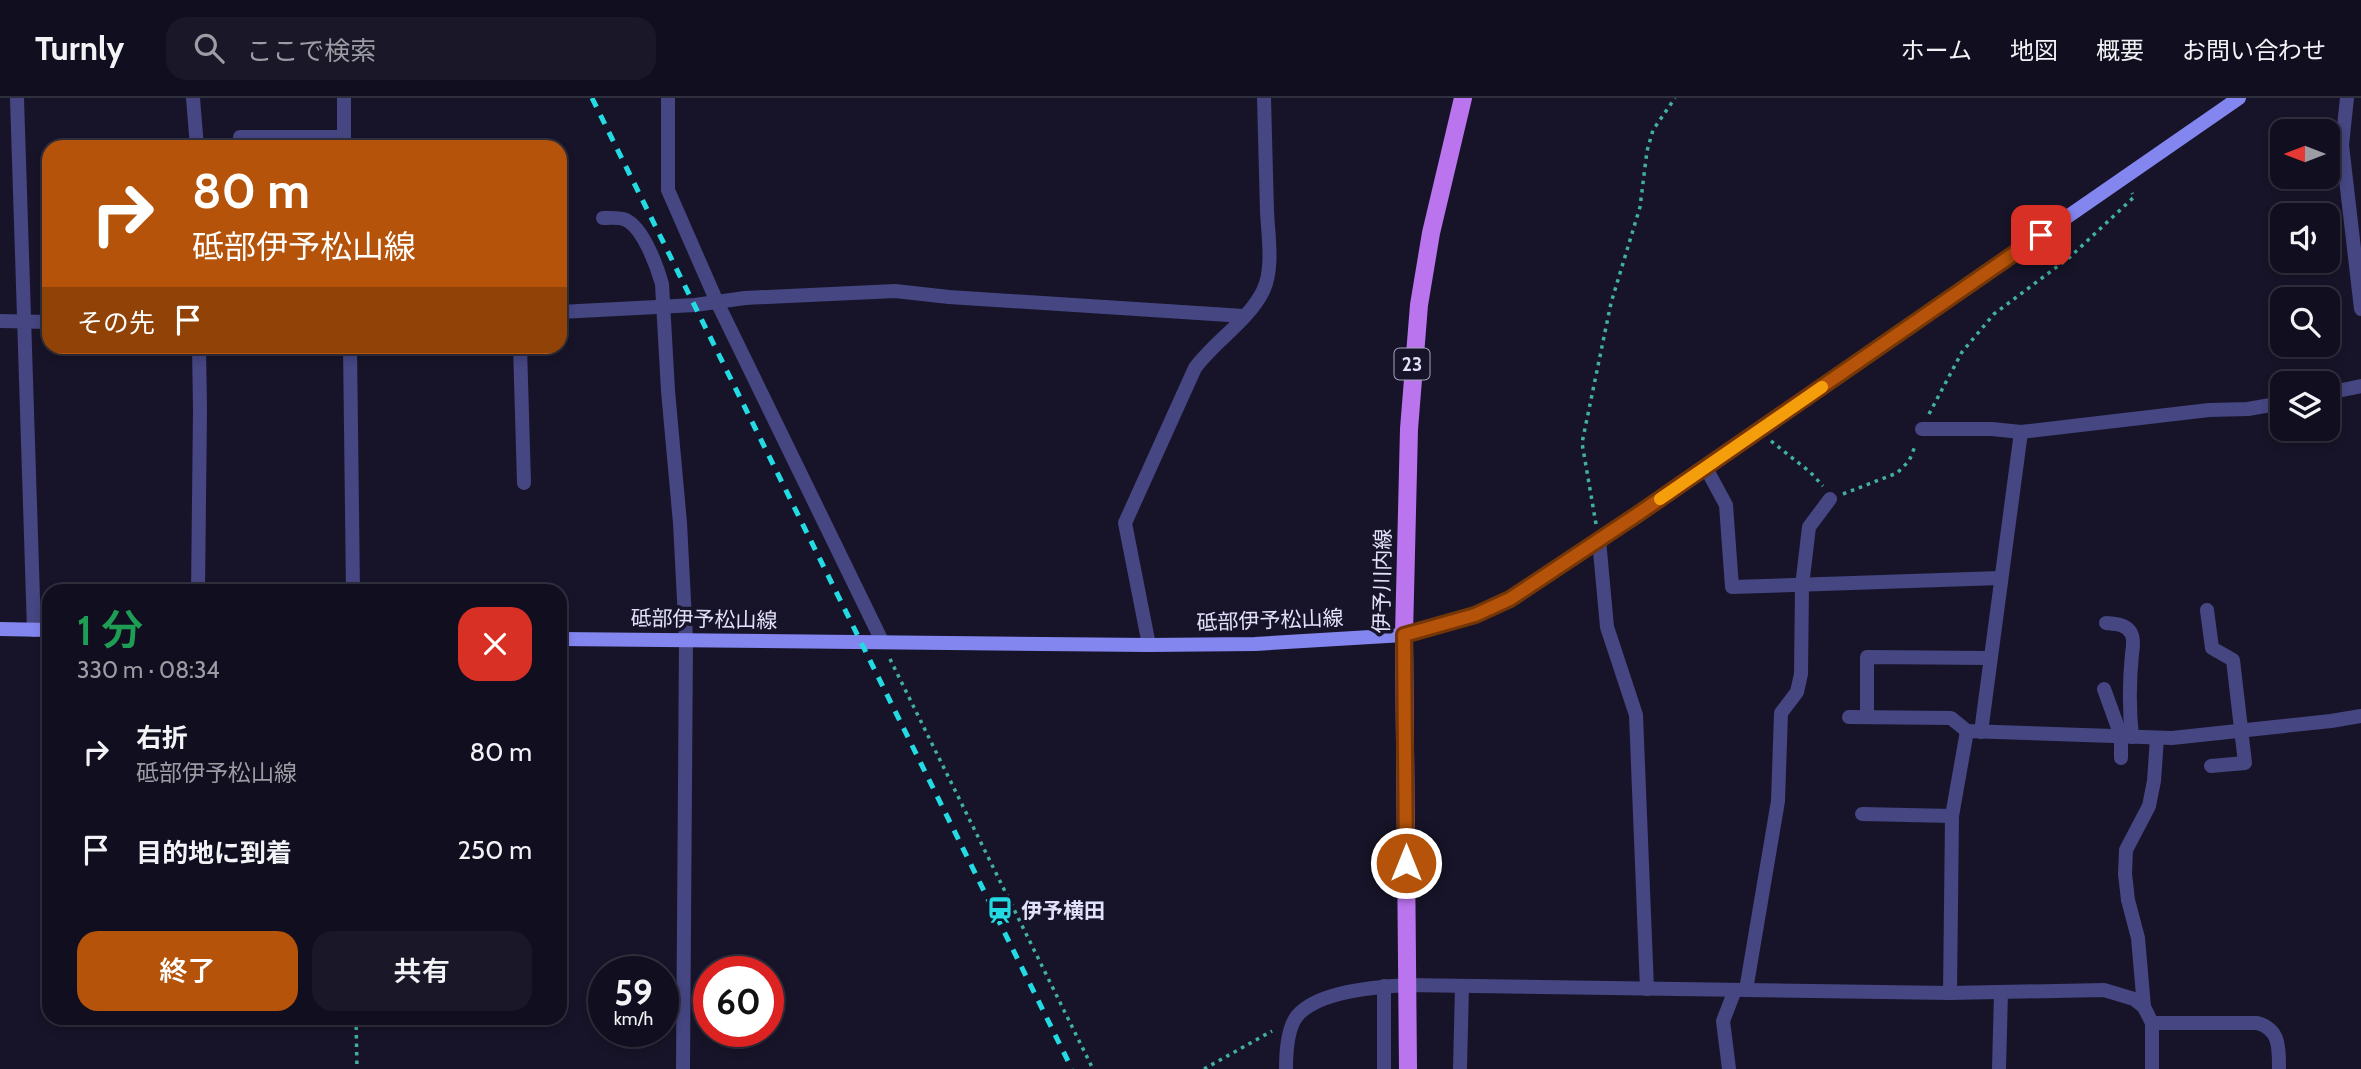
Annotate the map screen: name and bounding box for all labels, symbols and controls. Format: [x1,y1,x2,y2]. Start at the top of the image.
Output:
search box [166,17,656,80]
text: Turnly [35,28,124,68]
icon: search [190,29,228,67]
text: ここで検索 [246,35,376,67]
text: ホーム [1901,36,1972,65]
text: 地図 [2010,36,2058,65]
text: 概要 [2096,36,2144,65]
text: お問い合わせ [2182,36,2326,65]
north arrow [2270,119,2340,189]
map controls [2270,119,2340,441]
text: 80 m [192,161,310,220]
icon: right [77,168,168,259]
button: sound [2270,203,2340,273]
pin [2011,205,2071,265]
icon: arrive [2022,216,2060,254]
text: 砥部伊予松山線 [192,227,416,266]
button: search [2270,287,2340,357]
icon: arrive [169,301,207,339]
text: その先 [77,307,155,339]
road number: 23 [1394,348,1430,380]
button: layers [2270,371,2340,441]
street label: 伊予川内線 [1369,528,1395,634]
text: 1 分 [77,604,143,656]
street label: 砥部伊予松山線 [630,605,778,633]
street label: 砥部伊予松山線 [1196,605,1344,635]
button: close [458,607,532,681]
text: 330 m · 08:34 [77,656,220,684]
text: 右折 [136,722,188,754]
icon: right [77,733,115,771]
text: 80 m [469,736,532,768]
text: 砥部伊予松山線 [136,759,297,787]
position arrow [1369,826,1443,900]
icon: arrive [77,831,115,869]
text: 250 m [458,834,532,866]
text: 目的地に到着 [136,837,292,869]
station icon: 伊予横田 [985,895,1015,925]
place label: 伊予横田 [1021,898,1105,923]
button: 終了 [77,931,298,1011]
button: 共有 [312,931,532,1011]
speed limit sign: 60 [693,956,784,1047]
text: 59 [614,971,653,1014]
text: km/h [614,1008,653,1030]

